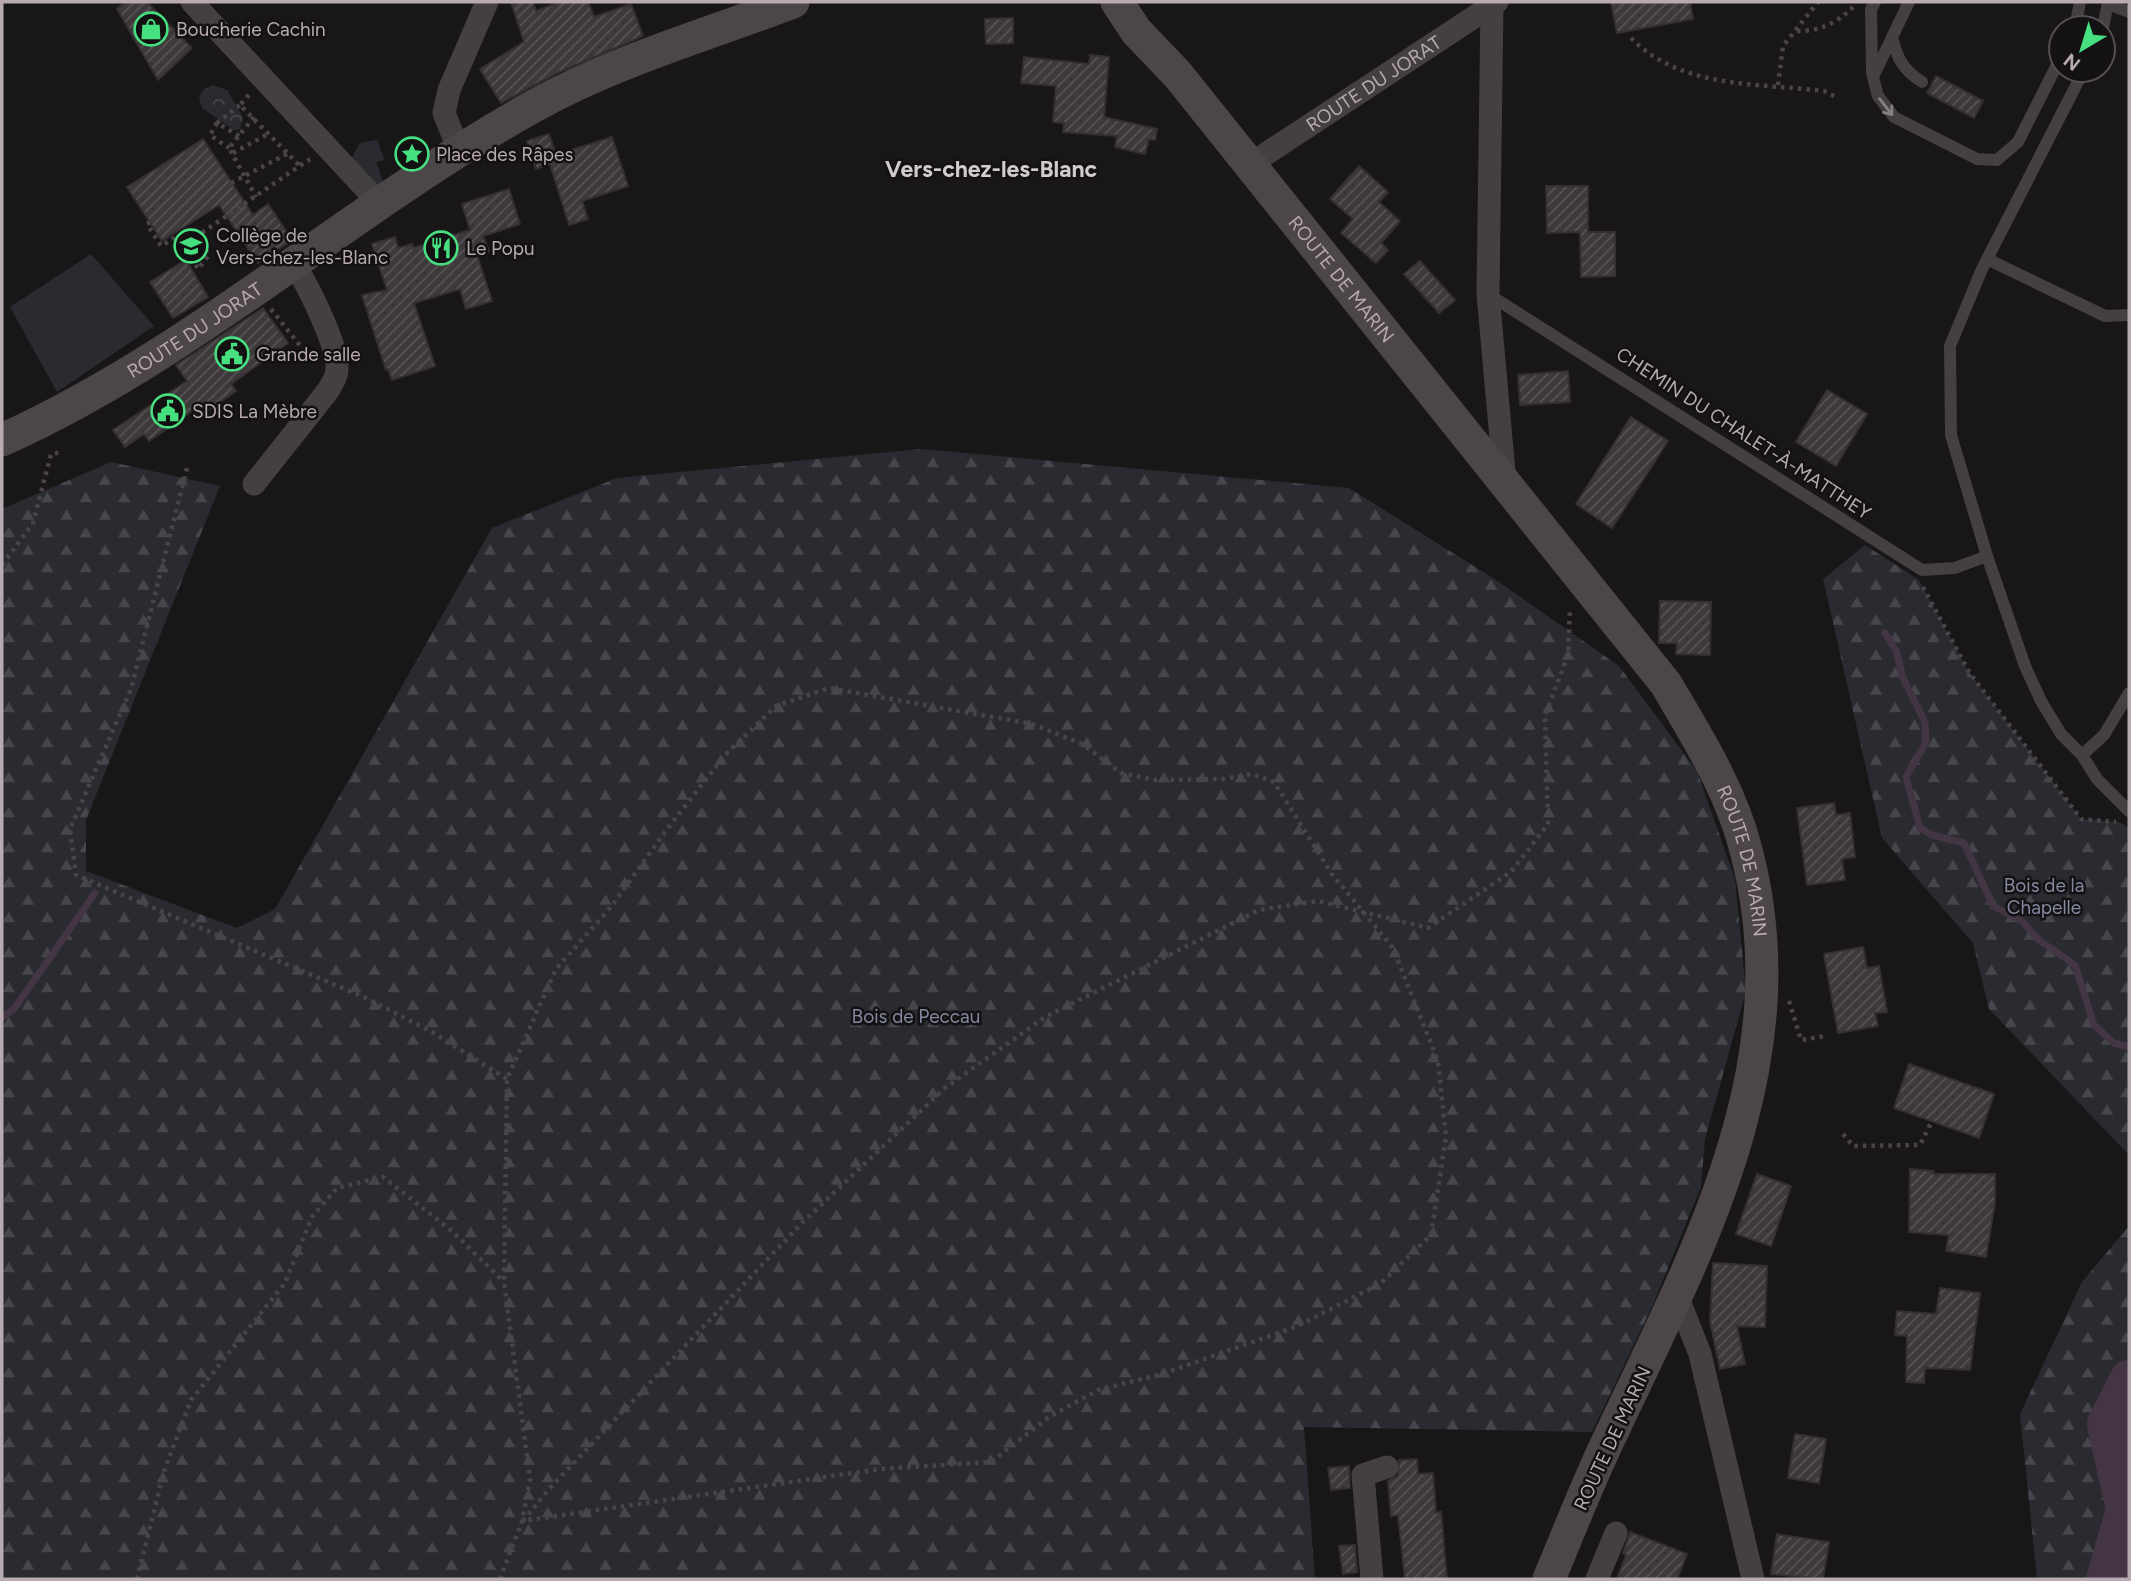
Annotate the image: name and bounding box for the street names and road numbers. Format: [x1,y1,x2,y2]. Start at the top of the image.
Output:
street label: ROUTE DU JORAT [1302,31,1446,136]
street label: ROUTE DE MARIN [1283,211,1399,347]
street label: ROUTE DU JORAT [123,277,267,383]
street label: CHEMIN DU CHALET-À-MATTHEY [1612,342,1876,525]
street label: ROUTE DE MARIN [1712,782,1772,938]
street label: ROUTE DE MARIN [1569,1363,1656,1514]

